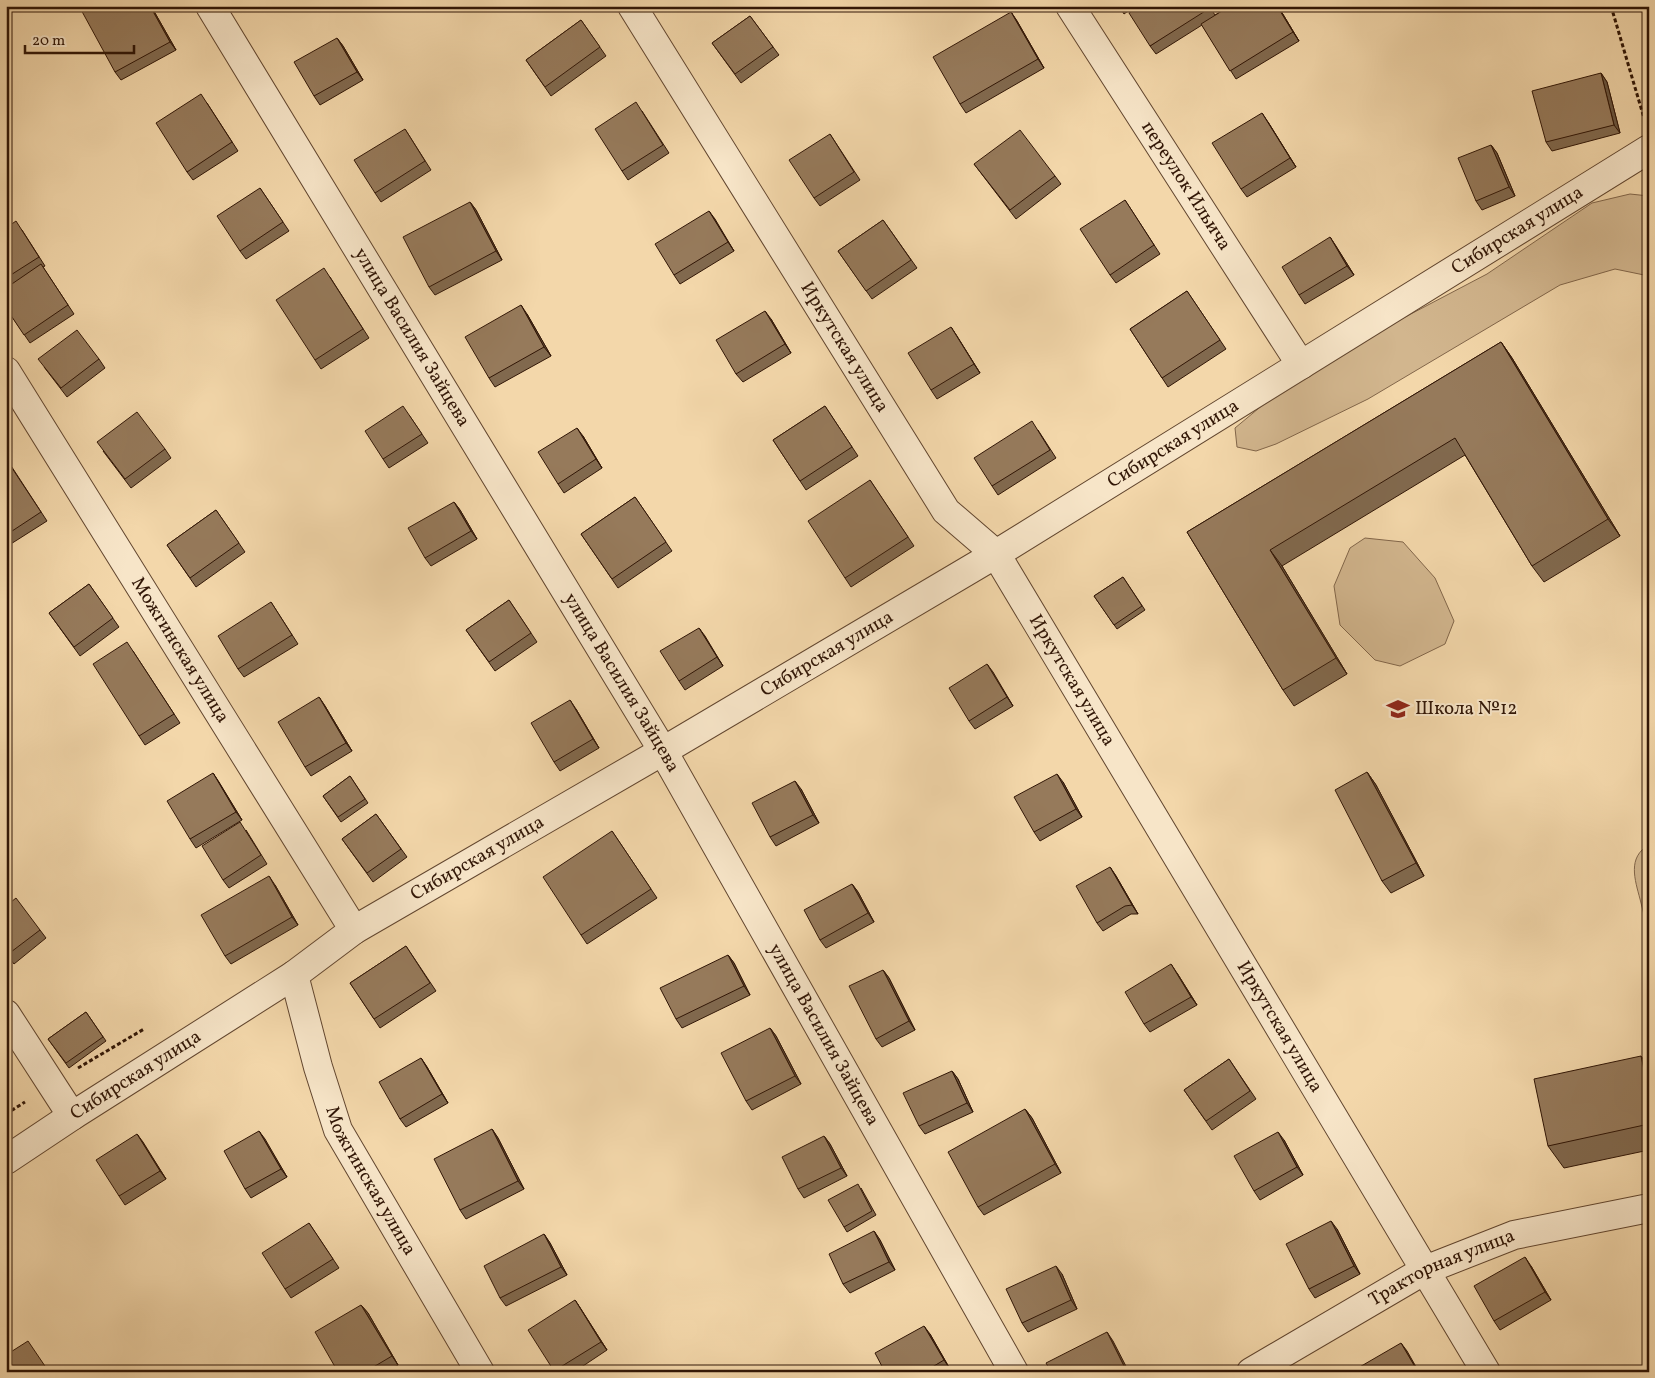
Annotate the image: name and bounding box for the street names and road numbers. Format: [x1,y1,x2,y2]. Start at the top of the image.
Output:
street label: переулок Ильича [1135,116,1237,256]
street label: Сибирская улица [1447,180,1588,281]
street label: улица Василия Зайцева [347,243,476,432]
street label: Иркутская улица [794,277,895,418]
street label: Сибирская улица [1102,393,1244,495]
street label: Можгинская улица [124,572,235,728]
street label: улица Василия Зайцева [557,588,686,777]
street label: Сибирская улица [756,604,899,704]
street label: Иркутская улица [1022,610,1121,751]
street label: Сибирская улица [406,809,549,907]
street label: улица Василия Зайцева [762,939,885,1131]
street label: Иркутская улица [1230,956,1329,1098]
street label: Сибирская улица [65,1024,206,1127]
street label: Можгинская улица [318,1103,422,1261]
street label: Тракторная улица [1364,1223,1519,1313]

